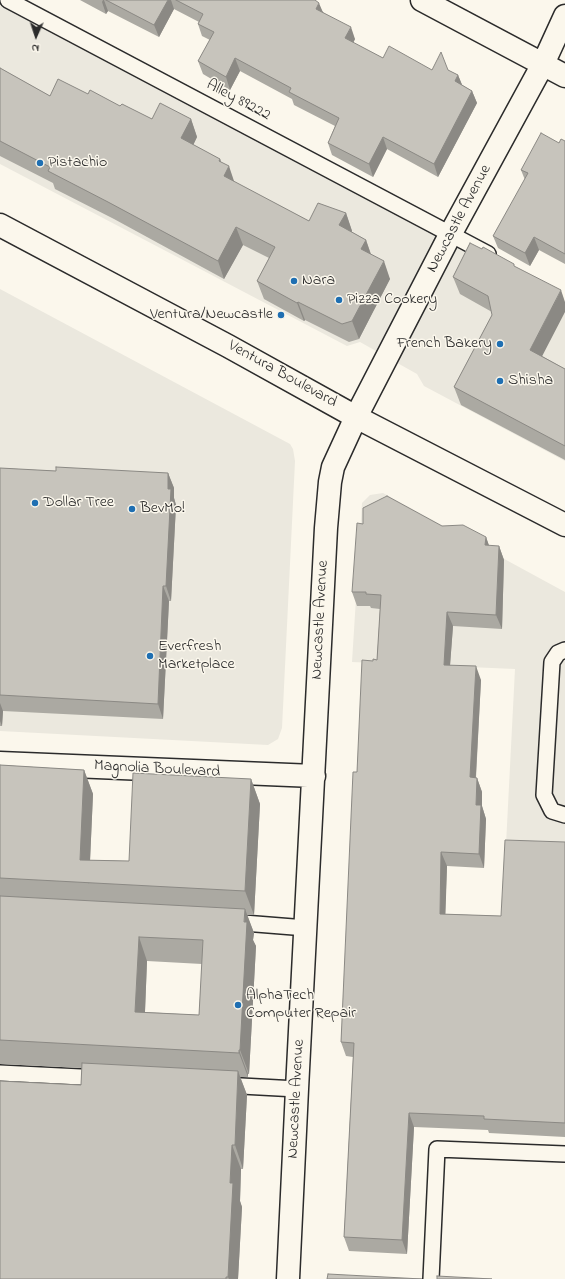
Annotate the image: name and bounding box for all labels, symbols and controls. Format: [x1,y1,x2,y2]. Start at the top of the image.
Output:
north arrow [16,16,56,56]
text: N [31,40,40,56]
street label: Alley 89222 [203,76,273,126]
place label: Pistachio [48,153,107,173]
marker: Pistachio [35,158,45,168]
street label: Newcastle Avenue [424,162,496,276]
place label: Nara [302,271,335,291]
marker: Nara [289,276,299,286]
place label: Pizza Cookery [347,290,437,310]
marker: Pizza Cookery [334,295,344,305]
place label: Ventura/Newcastle [150,305,273,325]
marker: Ventura/Newcastle [276,310,286,320]
place label: French Bakery [397,334,492,354]
street label: Ventura Boulevard [224,337,340,413]
marker: French Bakery [495,339,505,349]
place label: Shisha [508,371,553,391]
marker: Shisha [495,376,505,386]
place label: Dollar Tree [43,493,114,513]
marker: Dollar Tree [30,498,40,508]
place label: BevMo! [140,499,185,519]
marker: BevMo! [127,504,137,514]
street label: Newcastle Avenue [308,560,334,680]
place label: Everfresh Marketplace [158,637,235,675]
marker: Everfresh Marketplace [145,651,155,661]
street label: Magnolia Boulevard [93,757,221,783]
place label: AlphaTech Computer Repair [246,986,356,1024]
marker: AlphaTech Computer Repair [233,1000,243,1010]
street label: Newcastle Avenue [284,1039,310,1159]

